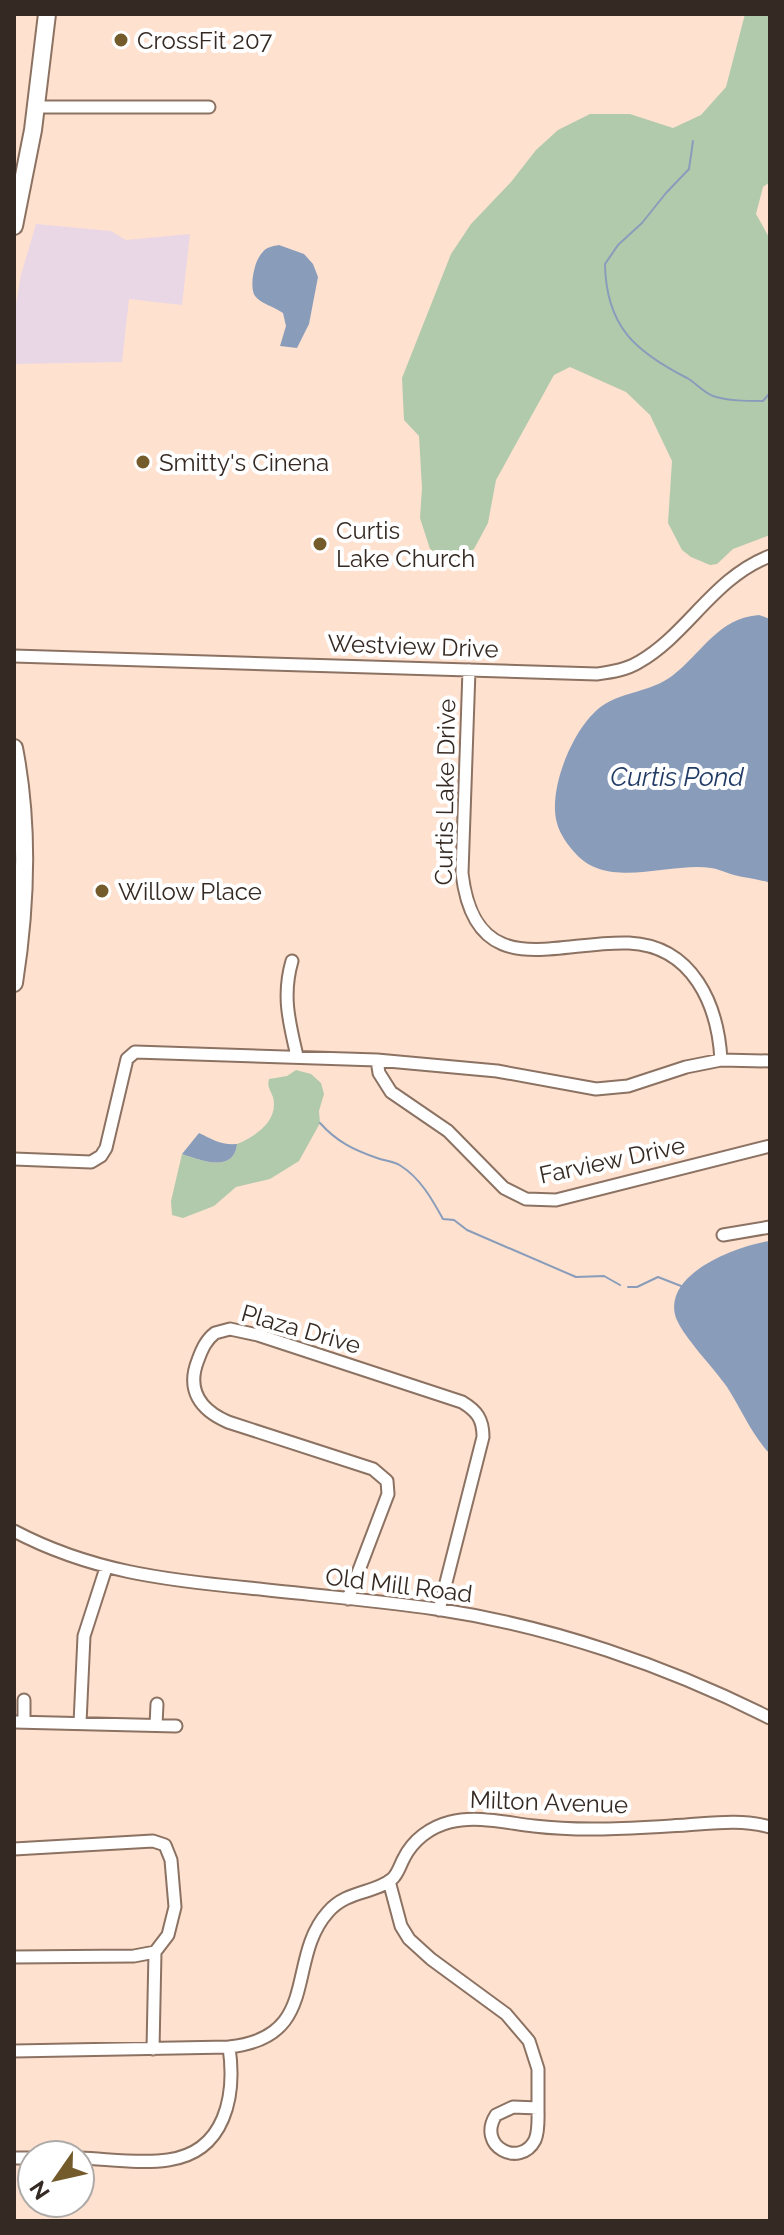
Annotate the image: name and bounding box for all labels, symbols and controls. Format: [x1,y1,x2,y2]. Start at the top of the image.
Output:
place label: CrossFit 207 [137,26,272,55]
marker: CrossFit 207 [112,31,130,49]
place label: Smitty's Cinena [159,448,329,477]
marker: Smitty's Cinena [134,453,152,471]
place label: Curtis Lake Church [336,516,475,573]
marker: Curtis Lake Church [311,535,329,553]
street label: Westview Drive [327,629,499,663]
street label: Curtis Lake Drive [429,698,461,886]
water label: Curtis Pond [610,762,744,792]
place label: Willow Place [118,877,262,906]
marker: Willow Place [93,882,111,900]
street label: Farview Drive [537,1130,687,1190]
street label: Plaza Drive [238,1298,364,1360]
street label: Old Mill Road [324,1562,474,1608]
street label: Milton Avenue [469,1785,629,1819]
north arrow [16,2139,96,2219]
text: N [24,2176,55,2204]

